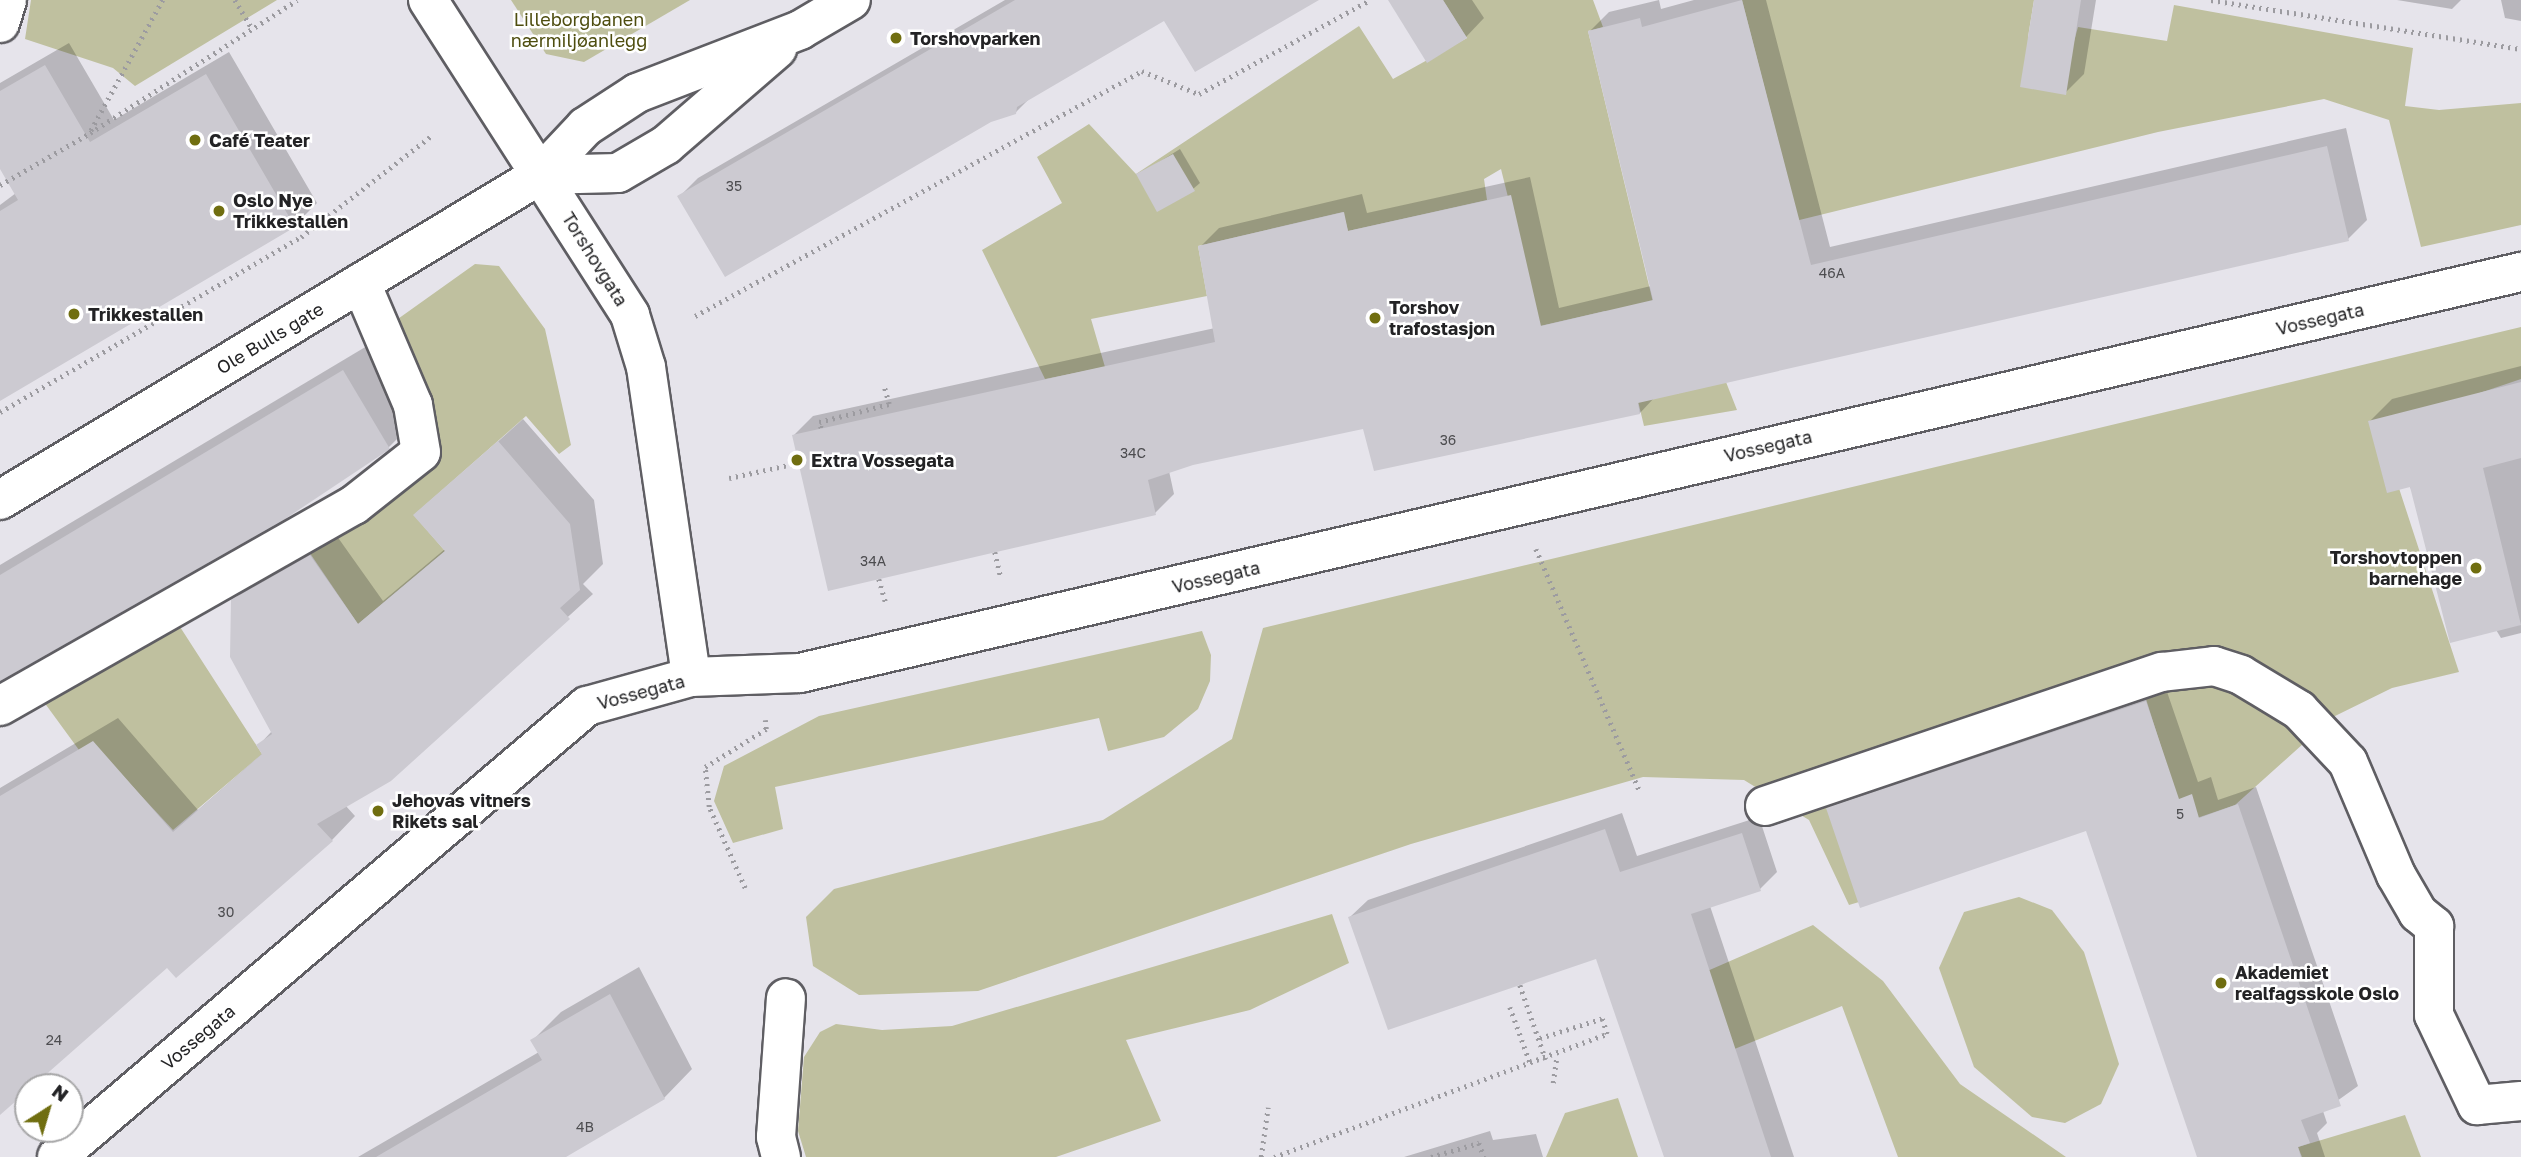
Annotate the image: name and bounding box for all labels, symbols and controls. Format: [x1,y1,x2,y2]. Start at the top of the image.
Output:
park label: Lilleborgbanen nærmiljøanlegg [511,9,647,52]
place label: Torshovparken [910,27,1040,49]
marker: Torshovparken [888,30,904,46]
place label: Café Teater [209,129,310,151]
marker: Café Teater [187,132,203,148]
house number: 35 [726,178,742,194]
place label: Oslo Nye Trikkestallen [233,190,348,232]
marker: Oslo Nye Trikkestallen [211,203,227,219]
street label: Torshovgata [558,208,632,310]
house number: 46A [1819,265,1845,281]
place label: Torshov trafostasjon [1389,297,1495,340]
street label: Ole Bulls gate [213,298,327,378]
street label: Vossegata [2274,298,2366,340]
place label: Trikkestallen [88,303,203,325]
marker: Trikkestallen [66,306,82,322]
marker: Torshov trafostasjon [1367,310,1383,326]
street label: Vossegata [1722,425,1814,467]
house number: 36 [1440,432,1456,448]
house number: 34C [1120,445,1146,461]
place label: Extra Vossegata [811,449,954,471]
marker: Extra Vossegata [789,452,805,468]
place label: Torshovtoppen barnehage [2330,547,2462,590]
house number: 34A [860,553,886,569]
street label: Vossegata [1170,556,1262,598]
marker: Torshovtoppen barnehage [2468,560,2484,576]
street label: Vossegata [595,670,687,714]
place label: Jehovas vitners Rikets sal [392,790,531,832]
marker: Jehovas vitners Rikets sal [370,803,386,819]
house number: 5 [2176,806,2184,822]
house number: 30 [218,904,234,920]
place label: Akademiet realfagsskole Oslo [2235,962,2399,1004]
marker: Akademiet realfagsskole Oslo [2213,975,2229,991]
street label: Vossegata [157,1000,239,1074]
house number: 24 [46,1032,62,1048]
north arrow [14,1073,84,1143]
text: N [48,1079,73,1106]
house number: 4B [576,1119,594,1135]

